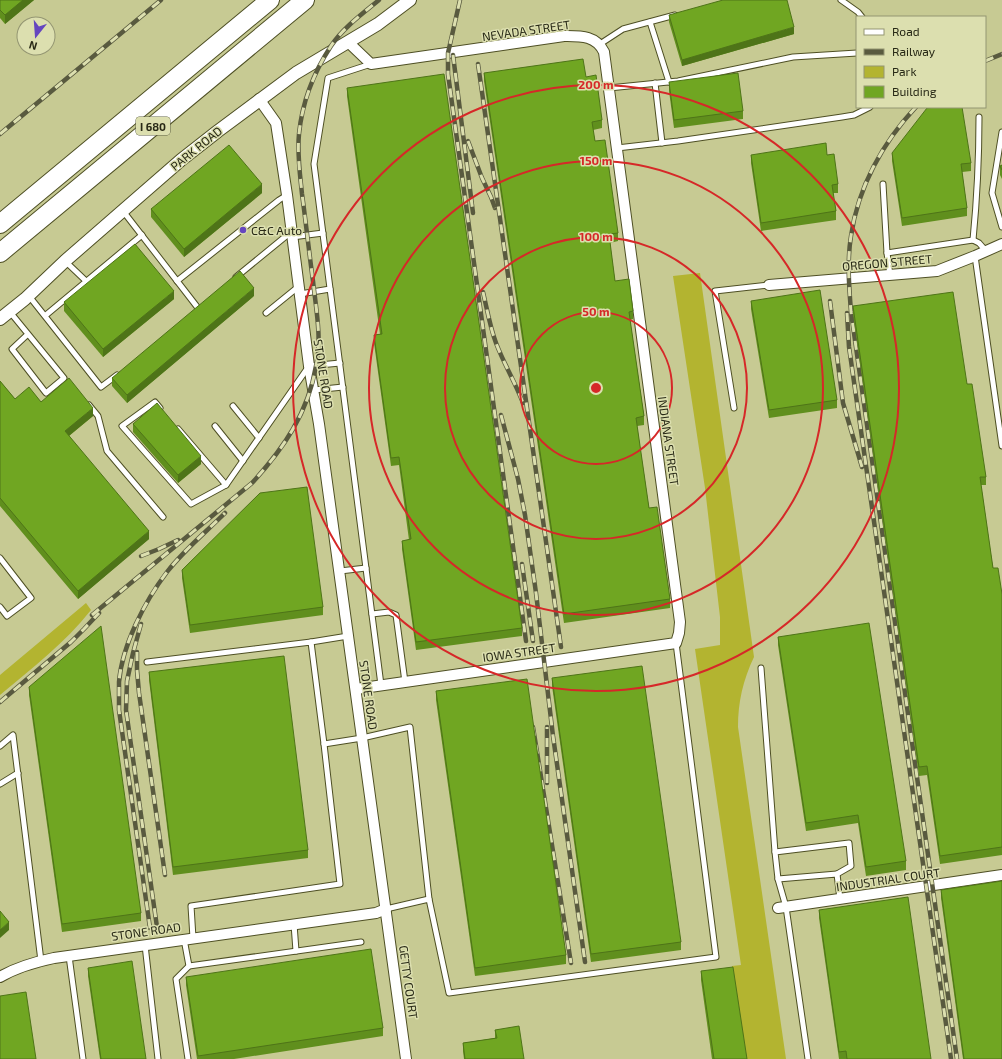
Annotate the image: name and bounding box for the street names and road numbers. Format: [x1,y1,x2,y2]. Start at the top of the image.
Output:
street label: NEVADA STREET [481,17,571,43]
road number: I 680 [136,117,170,135]
street label: PARK ROAD [167,123,225,173]
street label: OREGON STREET [841,251,933,273]
street label: STONE ROAD [312,338,336,410]
street label: INDIANA STREET [656,395,682,487]
street label: IOWA STREET [482,640,556,664]
street label: STONE ROAD [357,659,381,731]
street label: INDUSTRIAL COURT [835,865,941,893]
street label: STONE ROAD [110,919,182,943]
street label: GETTY COURT [397,944,421,1020]

